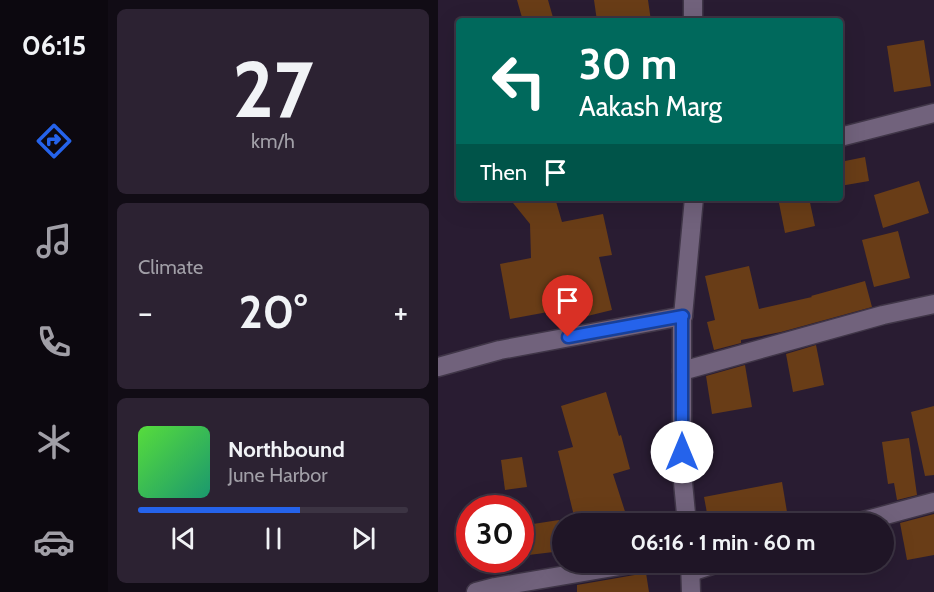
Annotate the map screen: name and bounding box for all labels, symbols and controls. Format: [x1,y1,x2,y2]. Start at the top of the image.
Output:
text: 06:15 [22,29,86,62]
text: 30 m [579,38,677,90]
text: 27 [232,42,314,137]
icon: left [480,42,558,120]
text: Aakash Marg [579,90,722,123]
icon: directions [33,120,75,162]
text: km/h [251,129,295,153]
icon: arrive [539,156,572,189]
text: Then [480,159,527,186]
icon: music [33,220,75,262]
text: Climate [138,255,203,279]
pin [542,275,593,337]
icon: arrive [551,284,584,317]
text: 20° [239,285,307,339]
text: − [138,292,153,332]
text: + [393,292,408,332]
icon: phone [33,321,75,363]
position arrow [650,420,714,484]
icon: climate [33,421,75,463]
text: Northbound [228,436,345,463]
text: June Harbor [228,463,328,487]
speed limit sign: 30 [456,495,534,573]
icon: car [33,521,75,563]
icon: previous [167,522,200,555]
icon: pause [257,522,290,555]
icon: next [347,522,380,555]
text: 06:16 · 1 min · 60 m [631,529,815,556]

